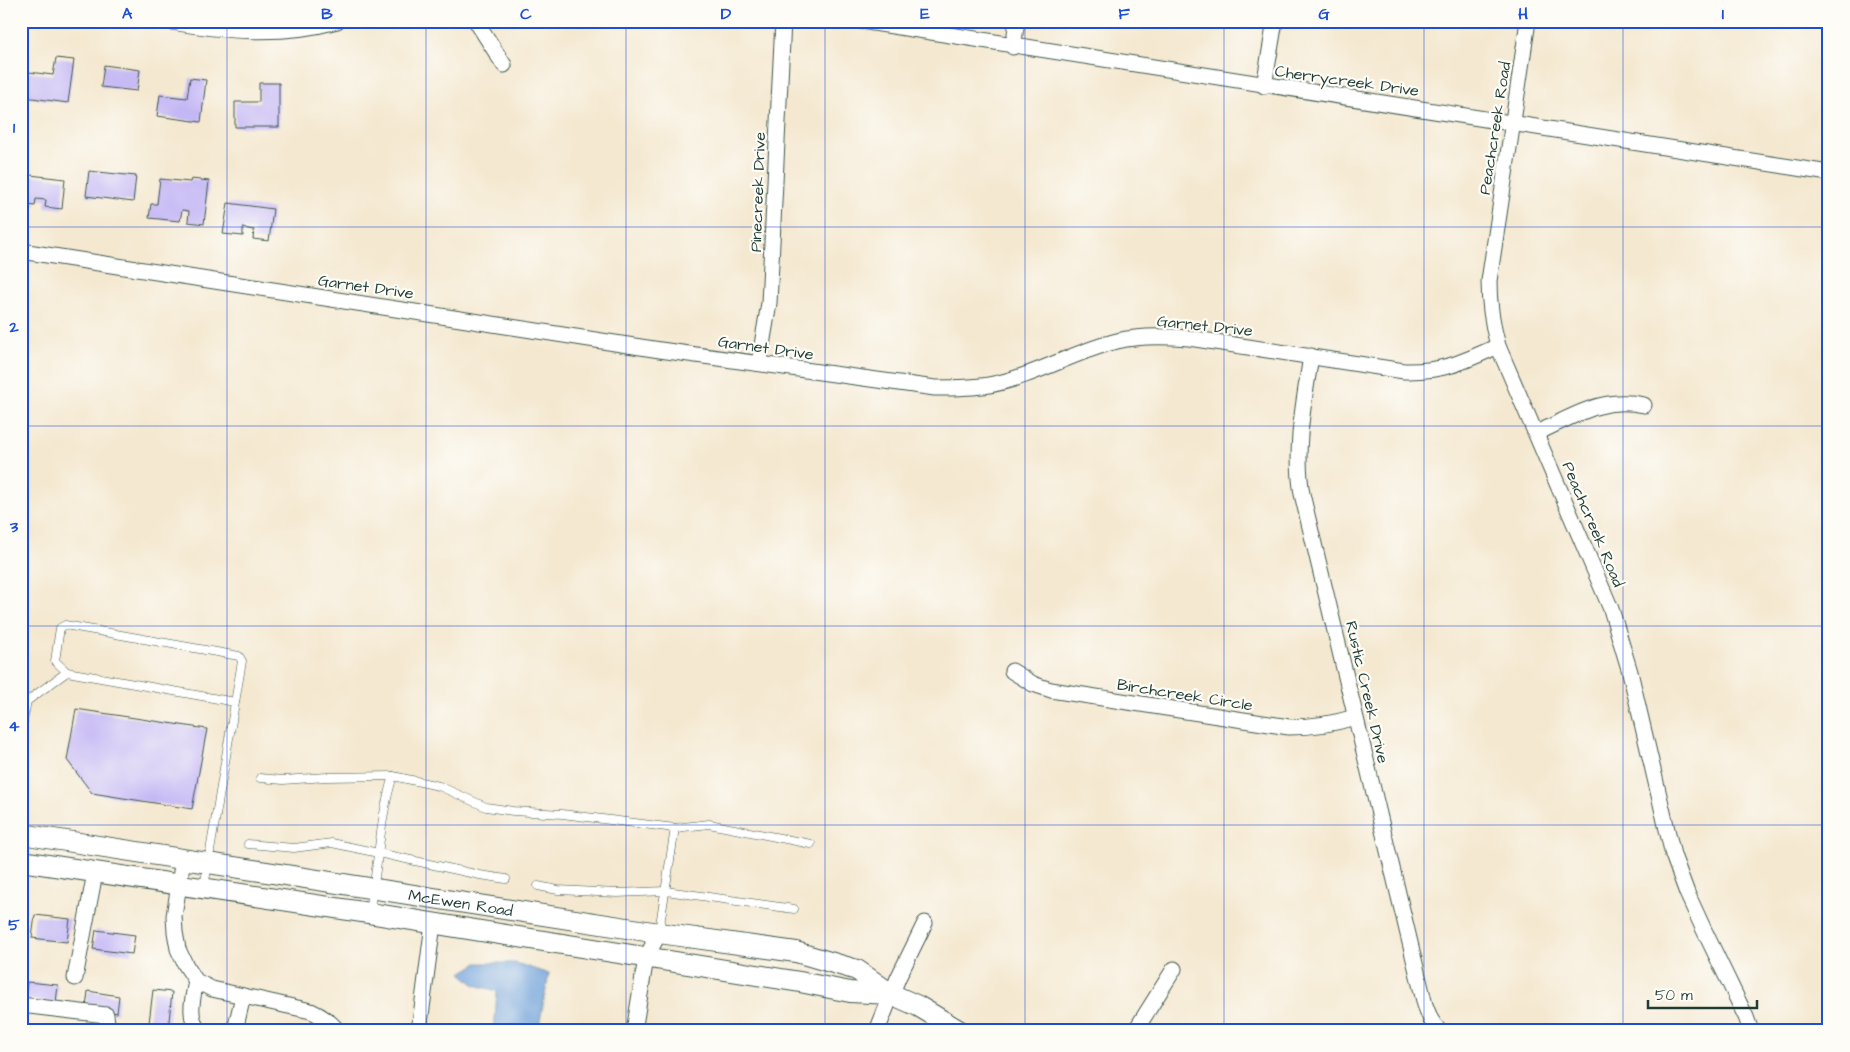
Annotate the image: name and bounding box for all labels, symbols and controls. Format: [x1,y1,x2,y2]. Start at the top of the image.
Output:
text: A [122,3,133,25]
text: B [321,3,333,25]
text: C [520,3,532,25]
text: D [721,3,732,25]
text: E [920,3,930,25]
text: F [1118,3,1130,25]
text: G [1318,3,1330,25]
text: H [1518,3,1528,25]
text: I [1722,3,1724,25]
street label: Cherrycreek Drive [1273,60,1421,103]
street label: Peachcreek Road [1474,60,1516,196]
text: 1 [13,117,16,139]
street label: Pinecreek Drive [745,131,771,253]
street label: Garnet Drive [317,269,415,305]
street label: Garnet Drive [1156,310,1254,342]
text: 2 [8,316,19,338]
street label: Garnet Drive [717,330,815,366]
street label: Peachcreek Road [1557,458,1629,590]
text: 3 [9,516,19,538]
street label: Rustic Creek Drive [1340,619,1394,766]
street label: Birchcreek Circle [1115,673,1255,717]
text: 4 [9,715,20,737]
street label: McEwen Road [407,884,514,922]
text: 5 [8,914,20,936]
scale bar [1648,977,1756,1009]
text: 50 m [1655,985,1693,1006]

